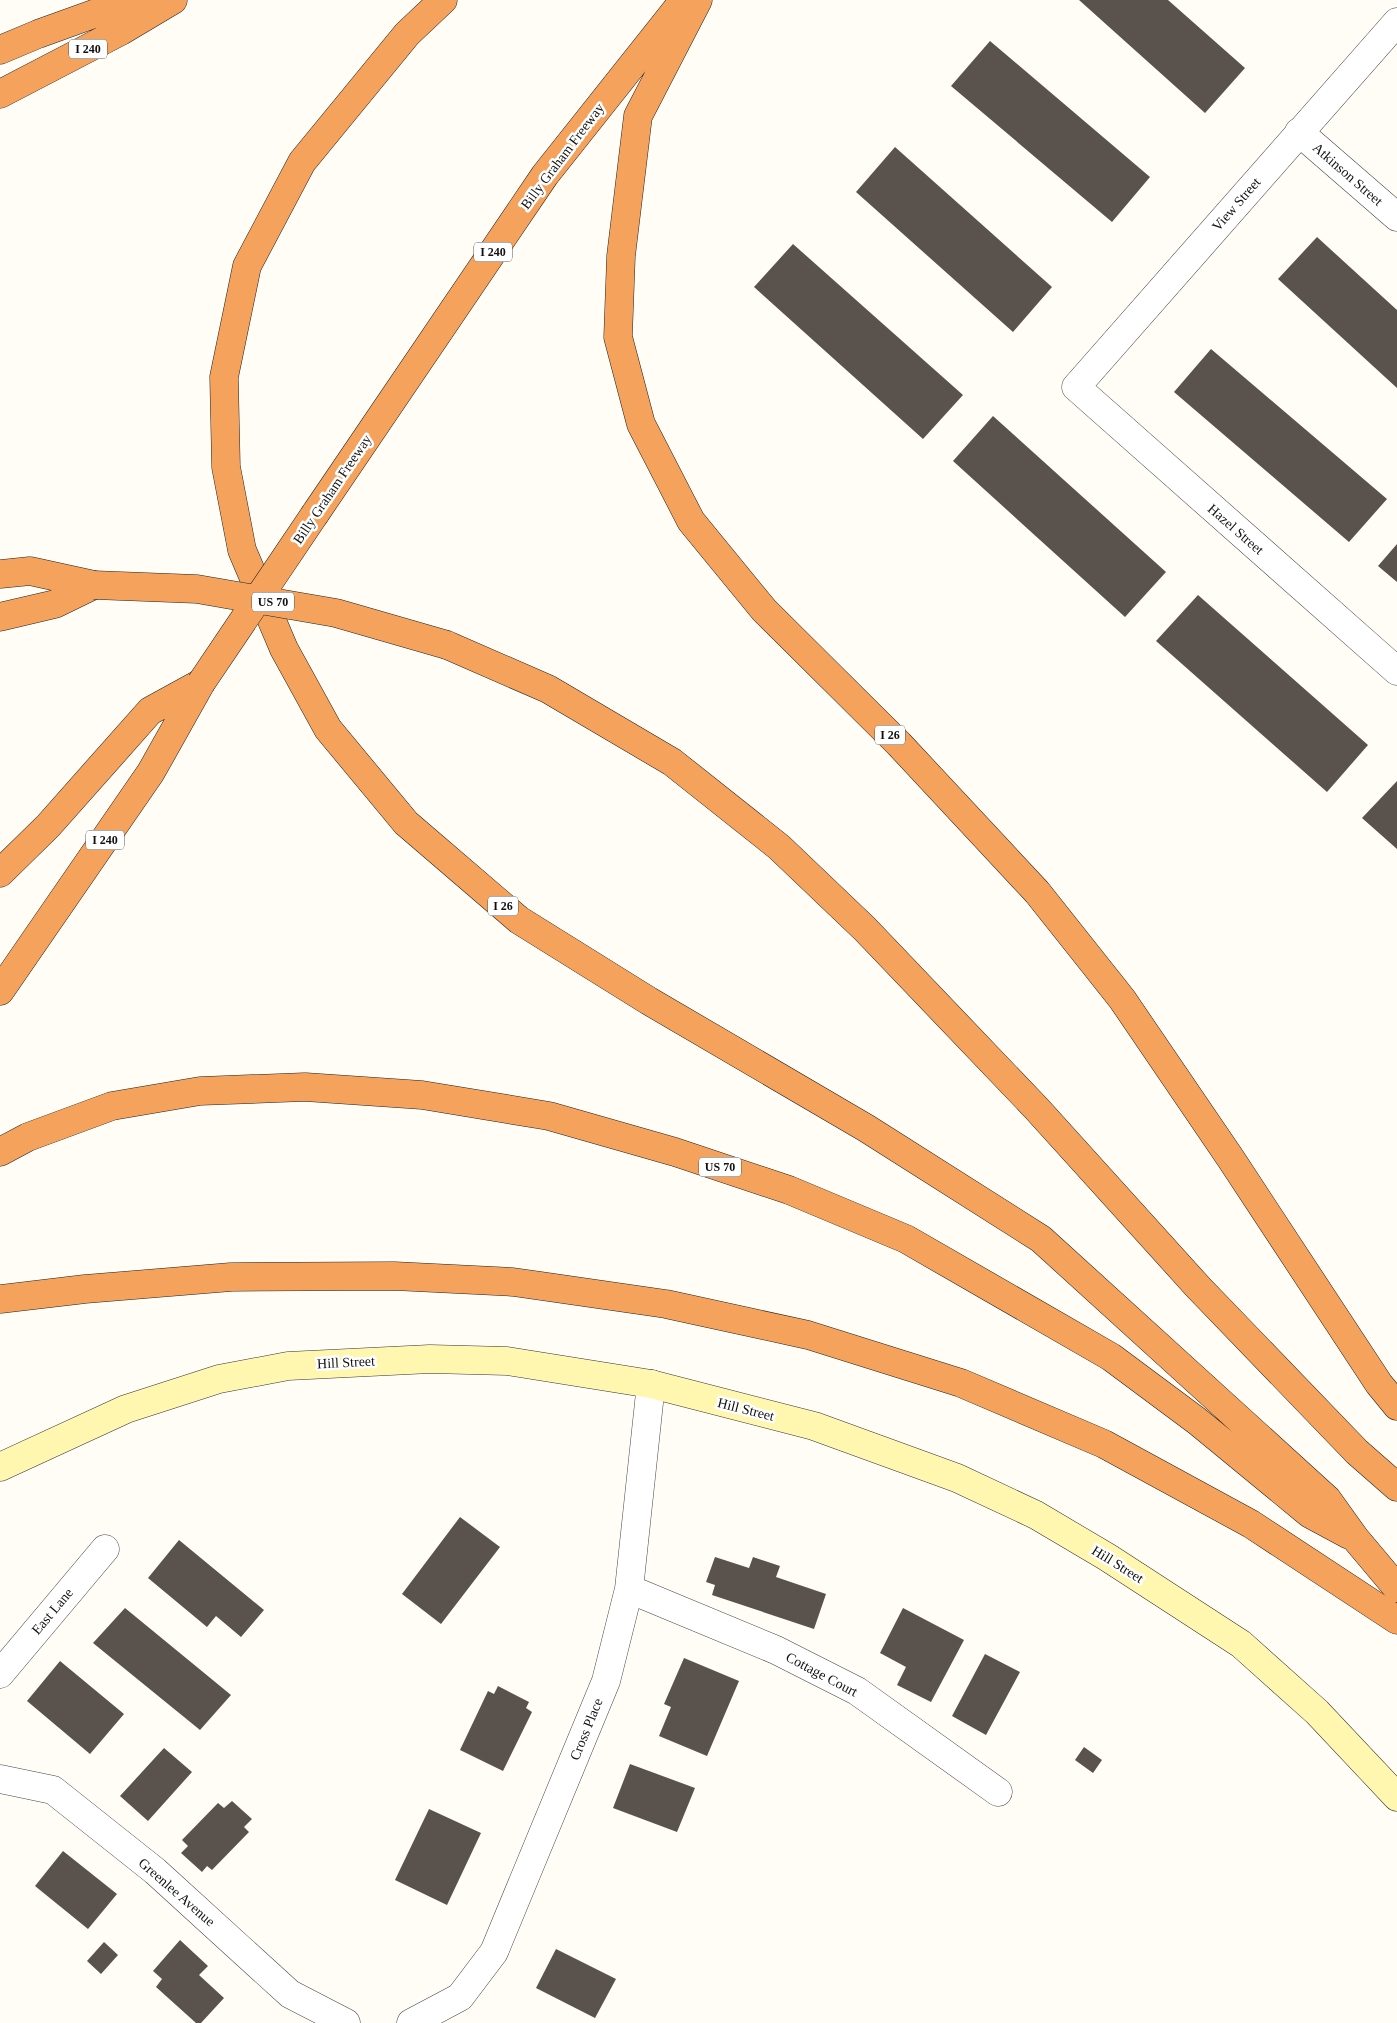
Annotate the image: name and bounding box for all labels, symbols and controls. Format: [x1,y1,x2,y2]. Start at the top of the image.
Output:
road number: I 240 [69,40,107,59]
street label: Billy Graham Freeway [518,101,607,212]
street label: Atkinson Street [1310,140,1386,209]
street label: View Street [1209,175,1264,234]
road number: I 240 [474,242,512,262]
street label: Billy Graham Freeway [290,432,375,547]
street label: Hazel Street [1205,501,1267,558]
road number: US 70 [252,592,294,612]
road number: I 26 [875,726,905,744]
road number: I 240 [86,830,124,850]
road number: I 26 [488,896,518,916]
road number: US 70 [699,1158,741,1176]
street label: Hill Street [317,1353,375,1372]
street label: Hill Street [716,1395,776,1424]
street label: Hill Street [1089,1543,1146,1586]
street label: East Lane [29,1585,76,1637]
street label: Cottage Court [783,1649,860,1700]
street label: Cross Place [567,1696,606,1762]
street label: Greenlee Avenue [136,1855,218,1929]

